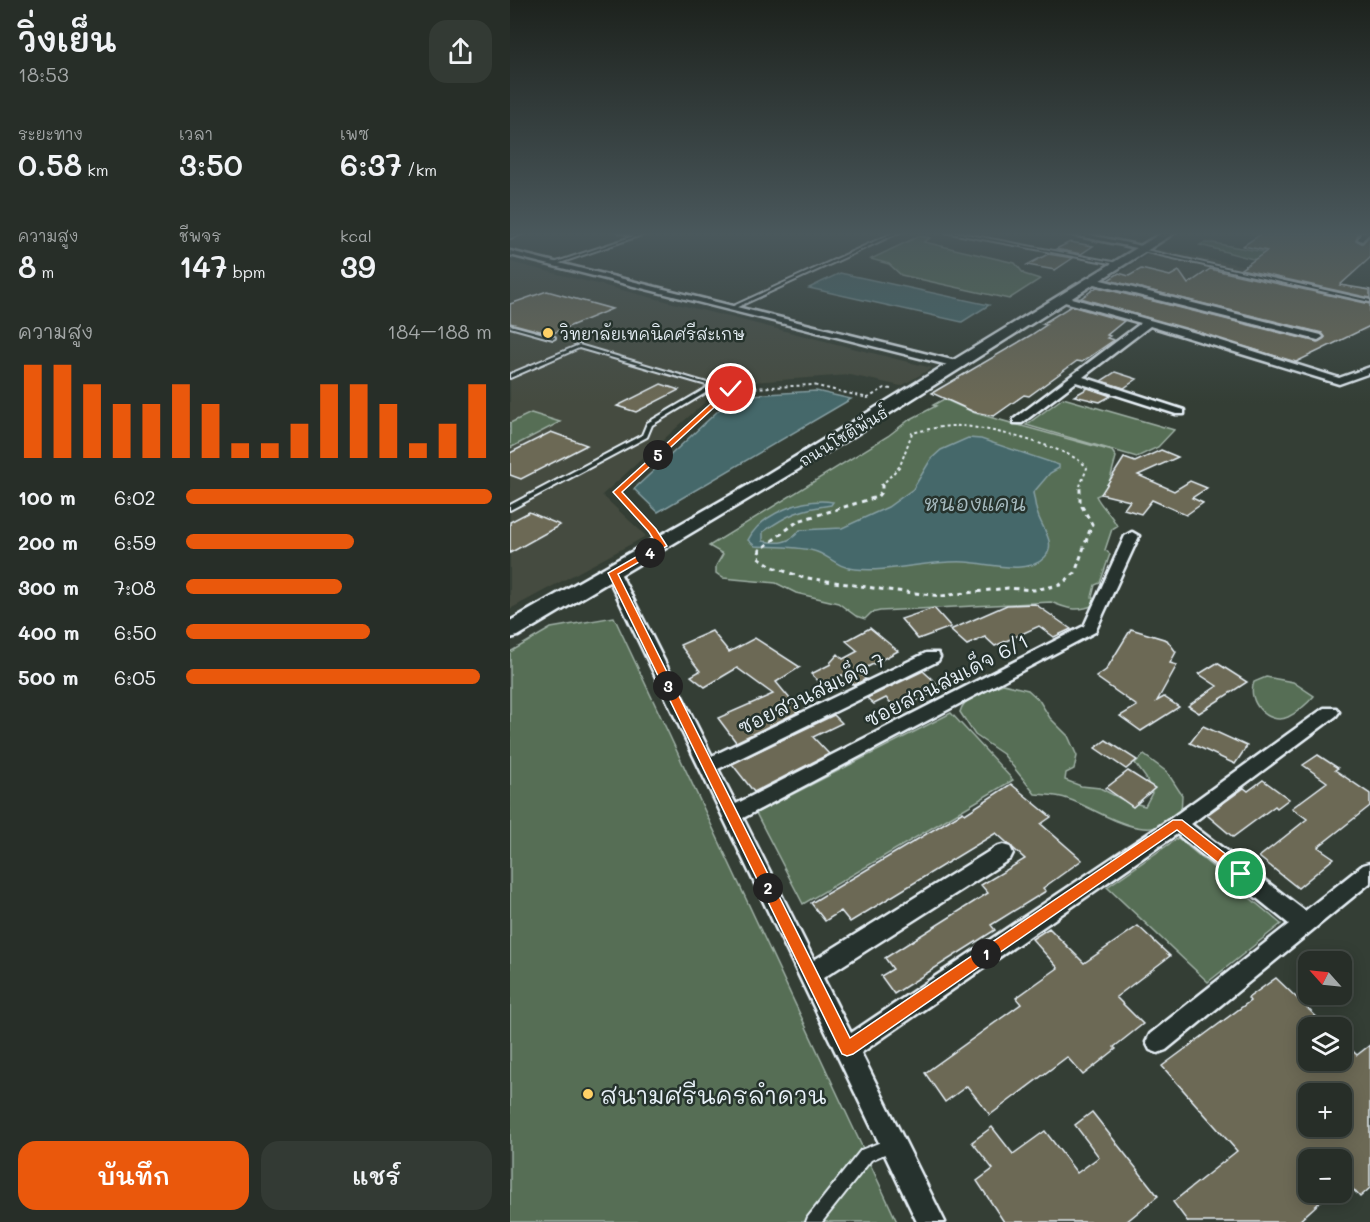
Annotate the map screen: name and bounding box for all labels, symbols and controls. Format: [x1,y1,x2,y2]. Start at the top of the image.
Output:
text: วิ่งเย็น [18,17,116,60]
button: share [429,20,492,83]
text: 18:53 [18,61,69,87]
text: ระยะทาง [18,123,83,144]
text: เวลา [179,123,213,144]
text: เพซ [340,123,369,144]
text: 0.58 [18,144,82,184]
text: 3:50 [179,144,243,184]
text: 6:37 [340,144,402,184]
text: km [82,159,109,180]
text: /km [402,159,437,180]
text: ความสูง [18,225,78,246]
text: ชีพจร [179,225,221,246]
text: kcal [340,225,372,246]
text: 8 [18,246,36,286]
text: 147 [179,246,228,286]
text: 39 [340,246,376,286]
text: m [36,261,54,282]
text: bpm [228,261,266,282]
text: ความสูง [18,318,93,344]
text: 184–188 m [387,318,492,344]
place label: วิทยาลัยเทคนิคศรีสะเกษ [559,322,745,344]
marker: วิทยาลัยเทคนิคศรีสะเกษ [541,326,555,340]
pin [705,363,756,414]
icon: check [714,372,747,405]
street label: ถนนโชติพันธ์ [794,401,892,471]
pin: 5 [643,440,673,470]
text: 5 [653,444,663,465]
text: 100 m [18,484,76,510]
text: 6:02 [114,484,156,510]
water label: หนองแคน [923,489,1027,516]
text: 200 m [18,529,78,555]
text: 6:59 [114,529,156,555]
pin: 4 [635,538,665,568]
text: 4 [645,542,655,563]
text: 300 m [18,574,79,600]
text: 7:08 [114,574,156,600]
text: 400 m [18,619,79,645]
text: 6:50 [114,619,156,645]
street label: ซอยสวนสมเด็จ 6/1 [858,625,1033,733]
street label: ซอยสวนสมเด็จ 7 [732,644,889,740]
text: 500 m [18,664,78,690]
text: 6:05 [114,664,156,690]
pin: 3 [653,671,683,701]
text: 3 [663,675,673,696]
pin [1215,848,1266,899]
icon: arrive [1224,857,1257,890]
pin: 2 [753,873,783,903]
text: 2 [764,877,772,898]
pin: 1 [971,939,1001,969]
text: 1 [982,943,990,964]
north arrow [1298,951,1352,1005]
map controls [1298,951,1352,1203]
button: layers [1298,1017,1352,1071]
place label: สนามศรีนครลำดวน [600,1079,826,1110]
button: + [1298,1083,1352,1137]
marker: สนามศรีนครลำดวน [581,1087,595,1101]
button: บันทึก [18,1141,249,1210]
button: แชร์ [261,1141,492,1210]
button: − [1298,1149,1352,1203]

